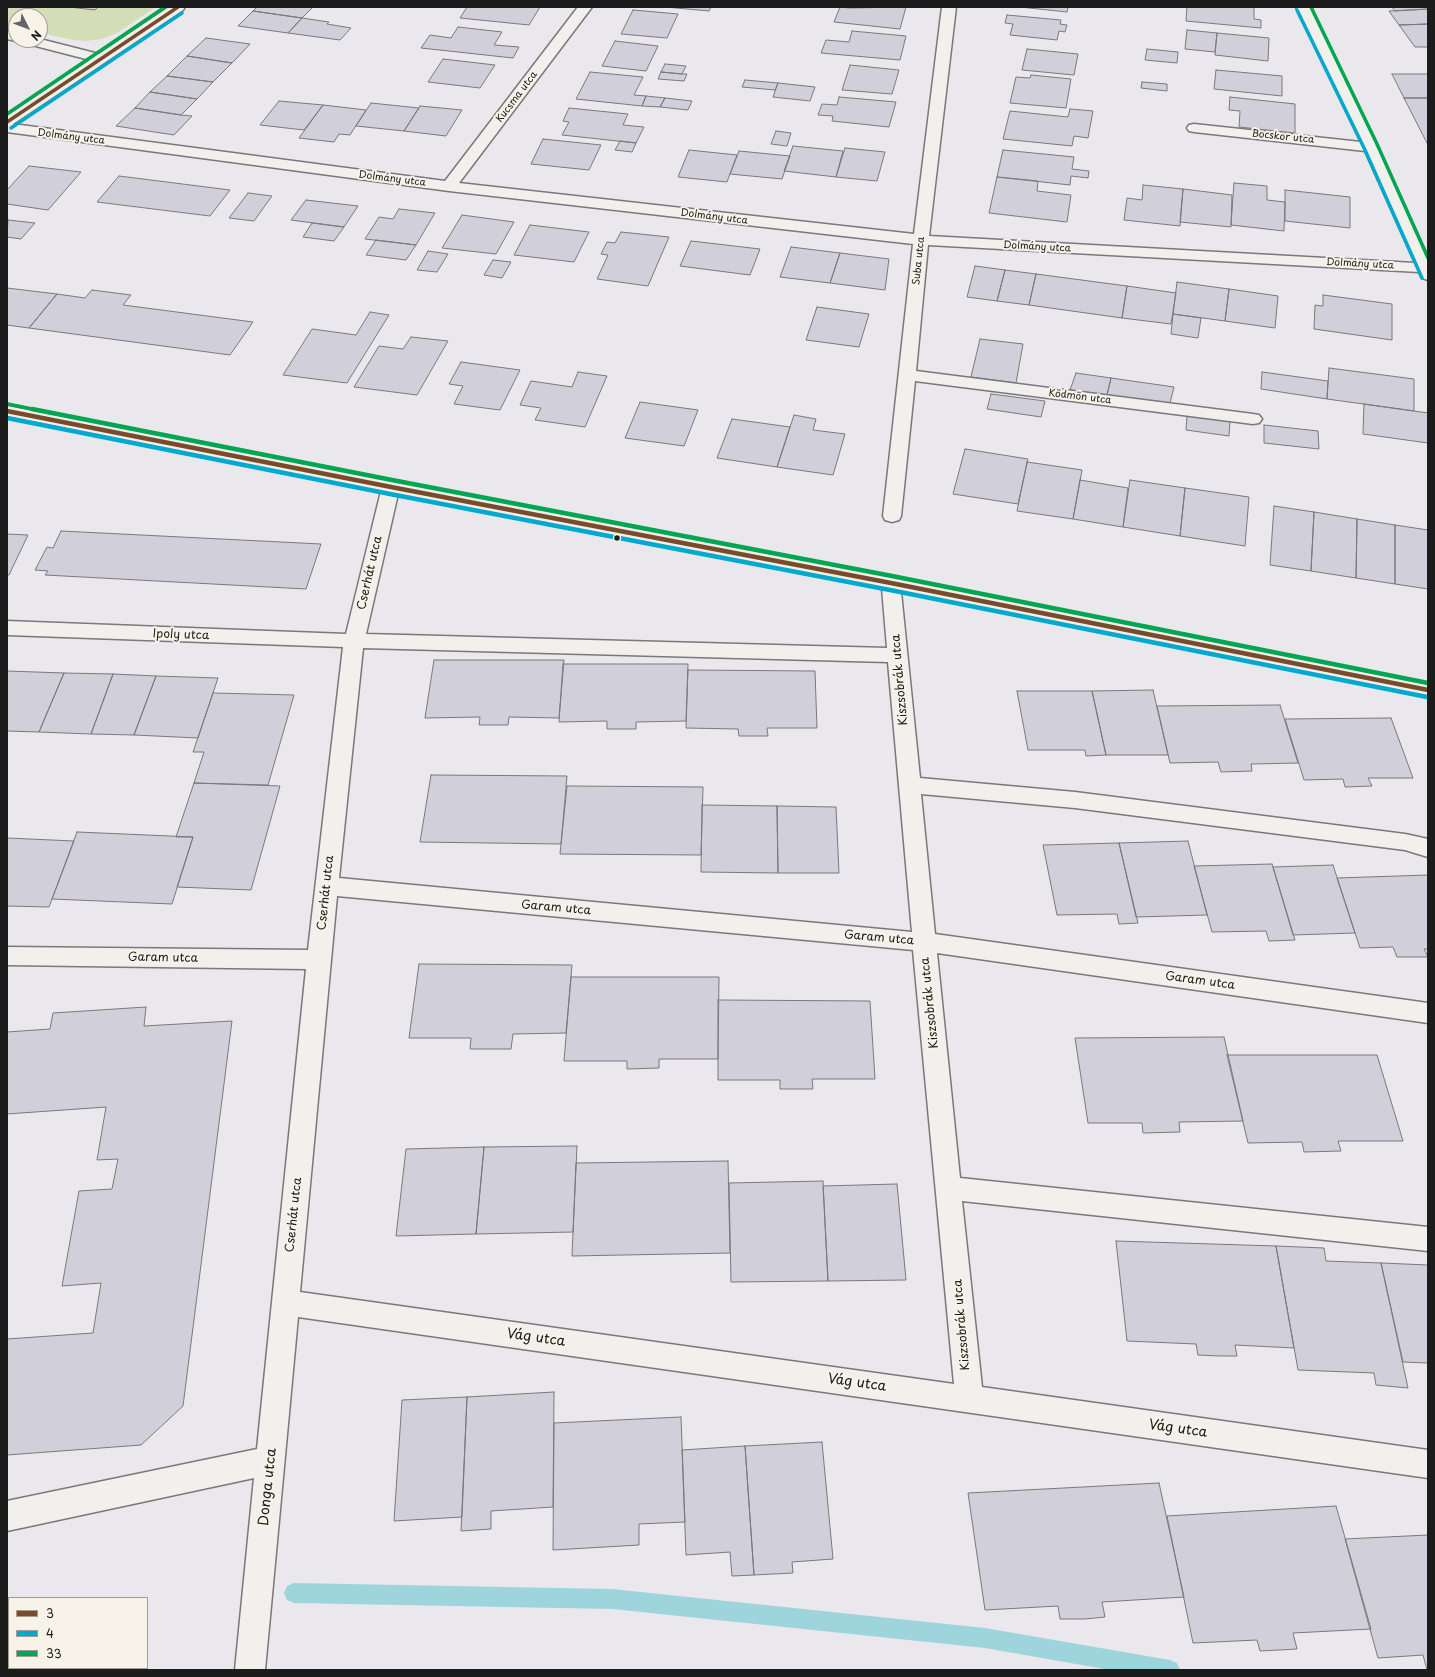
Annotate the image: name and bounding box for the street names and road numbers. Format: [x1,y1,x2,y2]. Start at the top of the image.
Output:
street label: Kucsma utca [494,69,540,125]
street label: Dolmány utca [37,127,105,147]
street label: Bocskor utca [1251,128,1315,146]
street label: Dolmány utca [358,169,426,189]
street label: Dolmány utca [680,207,748,227]
street label: Suba utca [910,236,928,286]
street label: Dolmány utca [1003,239,1071,255]
street label: Dolmány utca [1326,256,1394,272]
street label: Ködmön utca [1048,387,1112,407]
street label: Cserhát utca [355,535,385,611]
street label: Ipoly utca [152,627,210,643]
street label: Kiszsobrák utca [889,634,911,726]
street label: Cserhát utca [315,855,337,931]
street label: Garam utca [520,898,592,918]
street label: Garam utca [843,928,915,948]
street label: Garam utca [128,950,198,966]
street label: Kiszsobrák utca [918,957,942,1049]
street label: Garam utca [1164,969,1236,993]
street label: Cserhát utca [283,1177,305,1253]
street label: Kiszsobrák utca [951,1279,973,1371]
street label: Vág utca [506,1326,566,1350]
street label: Vág utca [827,1371,887,1395]
street label: Vág utca [1148,1417,1208,1441]
street label: Donga utca [256,1447,280,1527]

